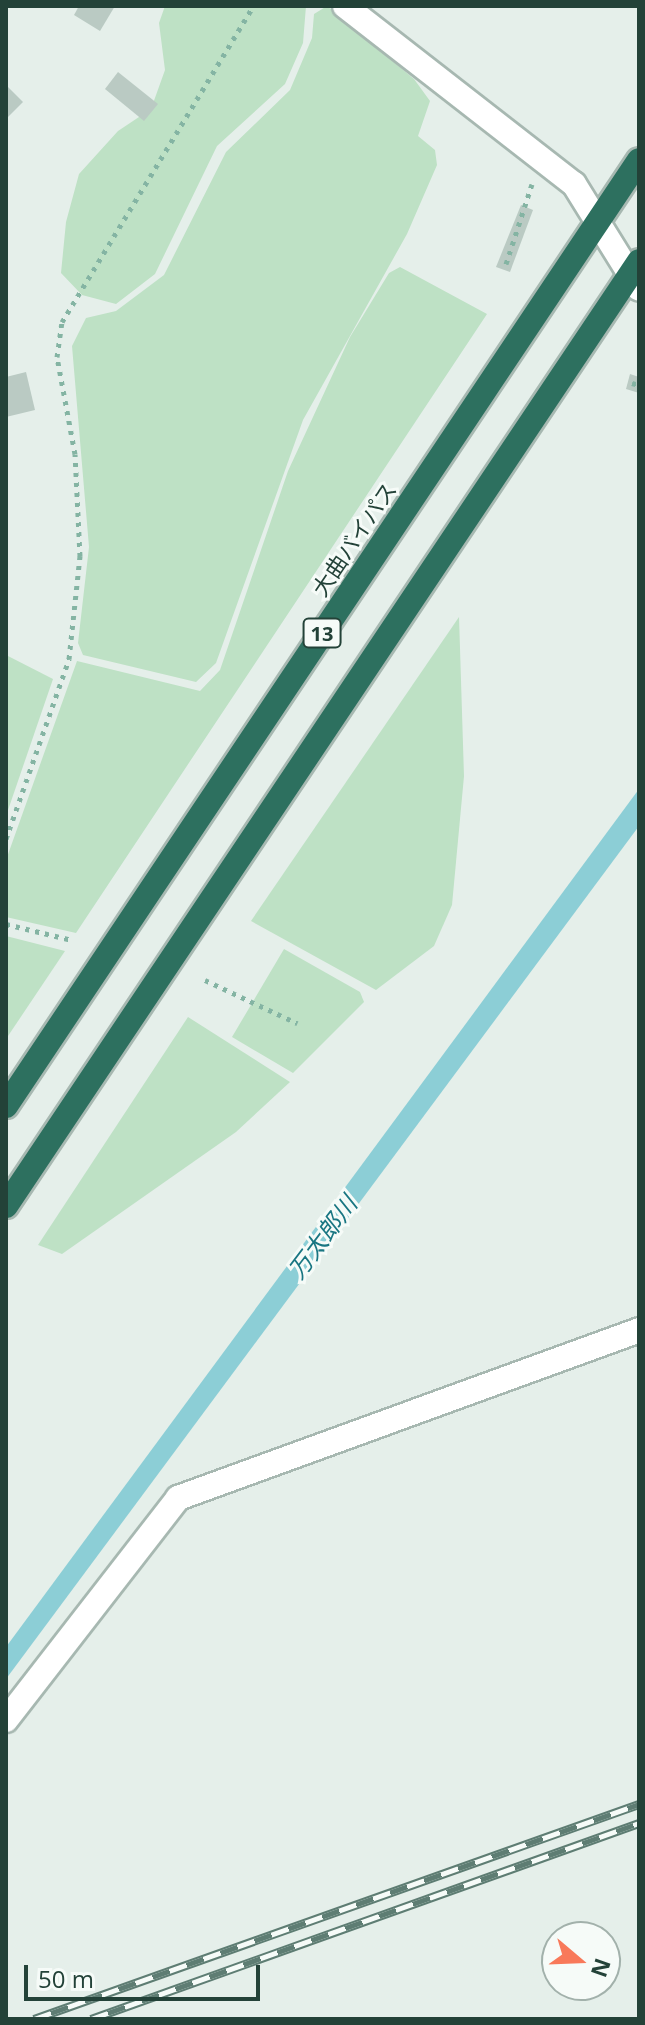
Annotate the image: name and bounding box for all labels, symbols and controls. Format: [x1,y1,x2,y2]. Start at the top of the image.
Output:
street label: 大曲バイパス [306,477,402,601]
road number: 13 [302,617,342,649]
water label: 万太郎川 [282,1190,362,1284]
north arrow [541,1921,621,2001]
scale bar [28,1949,264,1999]
text: N [585,1955,619,1981]
text: 50 m [38,1962,94,1995]

